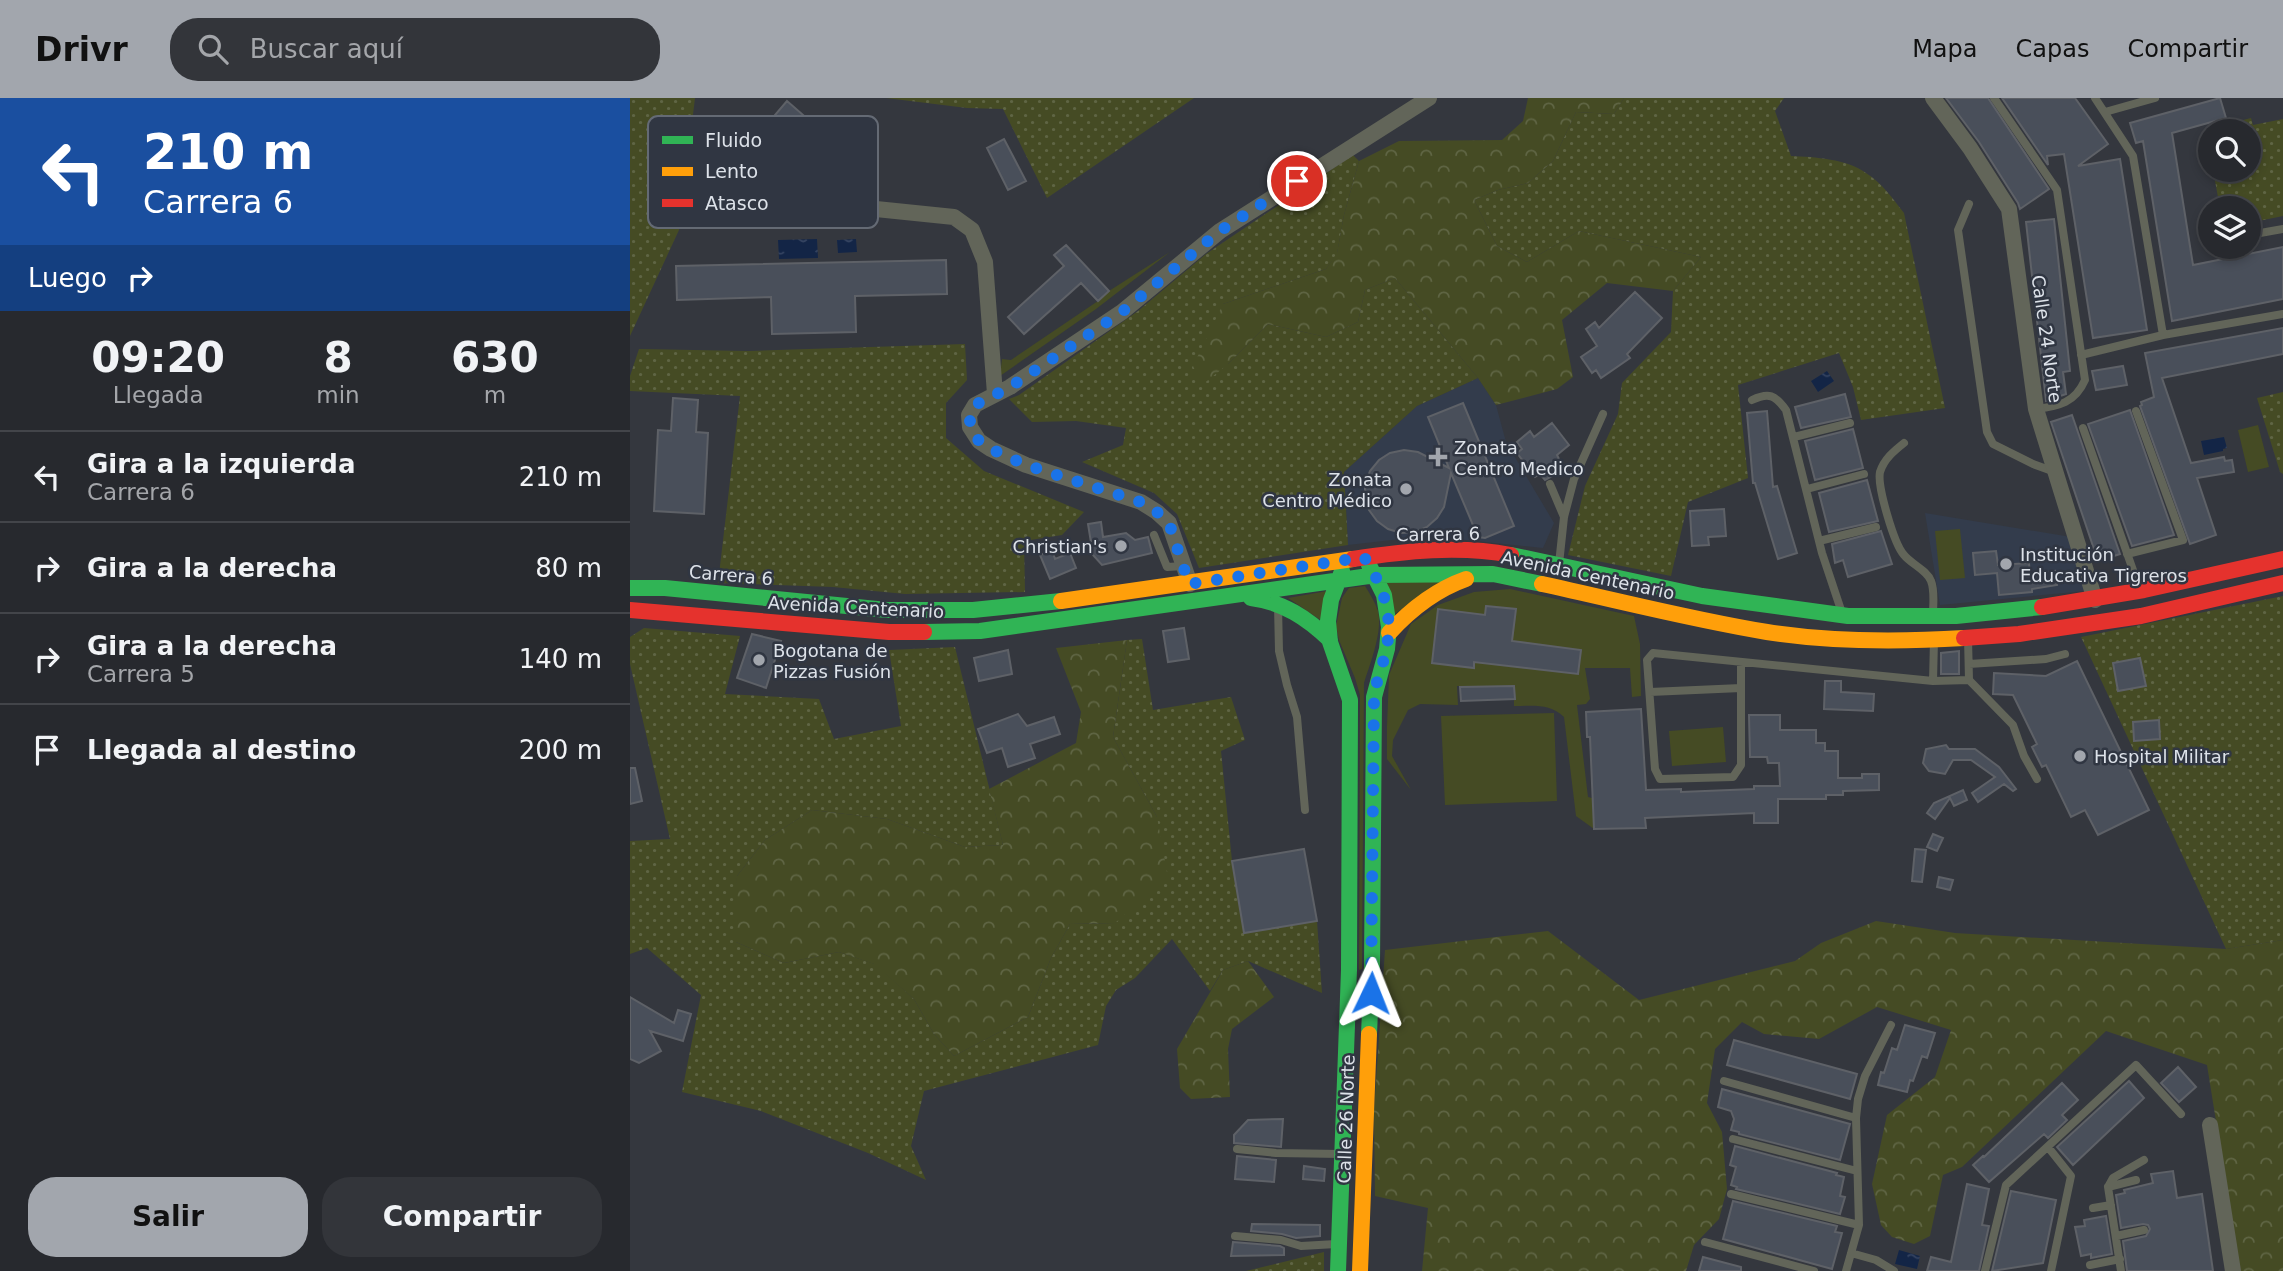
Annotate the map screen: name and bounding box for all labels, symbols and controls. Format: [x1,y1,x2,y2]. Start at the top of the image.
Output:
search box [170,18,660,81]
text: Drivr [35,30,128,69]
icon: search [194,30,232,68]
text: Buscar aquí [250,34,403,64]
text: Mapa [1912,35,1978,63]
text: Capas [2016,35,2089,63]
text: Compartir [2127,35,2248,63]
legend [648,116,878,228]
map controls [2198,119,2261,259]
button: search [2198,119,2261,182]
text: 210 m [143,124,313,181]
icon: left [28,126,119,217]
text: Fluido [705,129,762,151]
pin [1267,151,1327,211]
text: Lento [705,160,758,182]
icon: arrive [1278,162,1316,200]
text: Carrera 6 [143,183,293,221]
text: Atasco [705,192,769,214]
button: layers [2198,196,2261,259]
icon: right [121,259,159,297]
text: Luego [28,263,107,293]
street label: Calle 24 Norte [2028,274,2066,404]
text: 09:20 [91,333,225,382]
text: 8 [323,333,353,382]
text: 630 [451,333,539,382]
text: Llegada [113,382,204,408]
text: min [316,382,360,408]
text: m [484,382,506,408]
place label: Zonata Centro Medico [1454,437,1584,479]
marker: Zonata Centro Medico [1428,447,1448,467]
text: Gira a la izquierda [87,449,355,479]
icon: left [28,458,66,496]
text: 210 m [519,462,602,492]
place label: Zonata Centro Médico [1262,469,1392,511]
text: Carrera 6 [87,479,195,505]
marker: Zonata Centro Médico [1398,481,1414,497]
street label: Carrera 6 [1396,523,1480,545]
place label: Christian's [1012,536,1107,557]
marker: Christian's [1113,538,1129,554]
place label: Institución Educativa Tigreros [2020,544,2187,586]
street label: Avenida Centenario [1499,546,1677,604]
icon: right [28,549,66,587]
text: Gira a la derecha [87,553,337,583]
text: 80 m [535,553,602,583]
marker: Institución Educativa Tigreros [1998,556,2014,572]
street label: Carrera 6 [688,561,774,589]
street label: Avenida Centenario [767,592,945,622]
text: Gira a la derecha [87,631,337,661]
icon: right [28,640,66,678]
place label: Bogotana de Pizzas Fusión [773,640,891,682]
text: 140 m [519,644,602,674]
marker: Bogotana de Pizzas Fusión [751,652,767,668]
text: Carrera 5 [87,661,195,687]
icon: arrive [28,731,66,769]
text: Llegada al destino [87,735,356,765]
text: 200 m [519,735,602,765]
place label: Hospital Militar [2094,746,2230,767]
marker: Hospital Militar [2072,748,2088,764]
position arrow [1334,956,1408,1030]
street label: Calle 26 Norte [1333,1054,1359,1184]
button: Salir [28,1177,308,1257]
button: Compartir [322,1177,602,1257]

